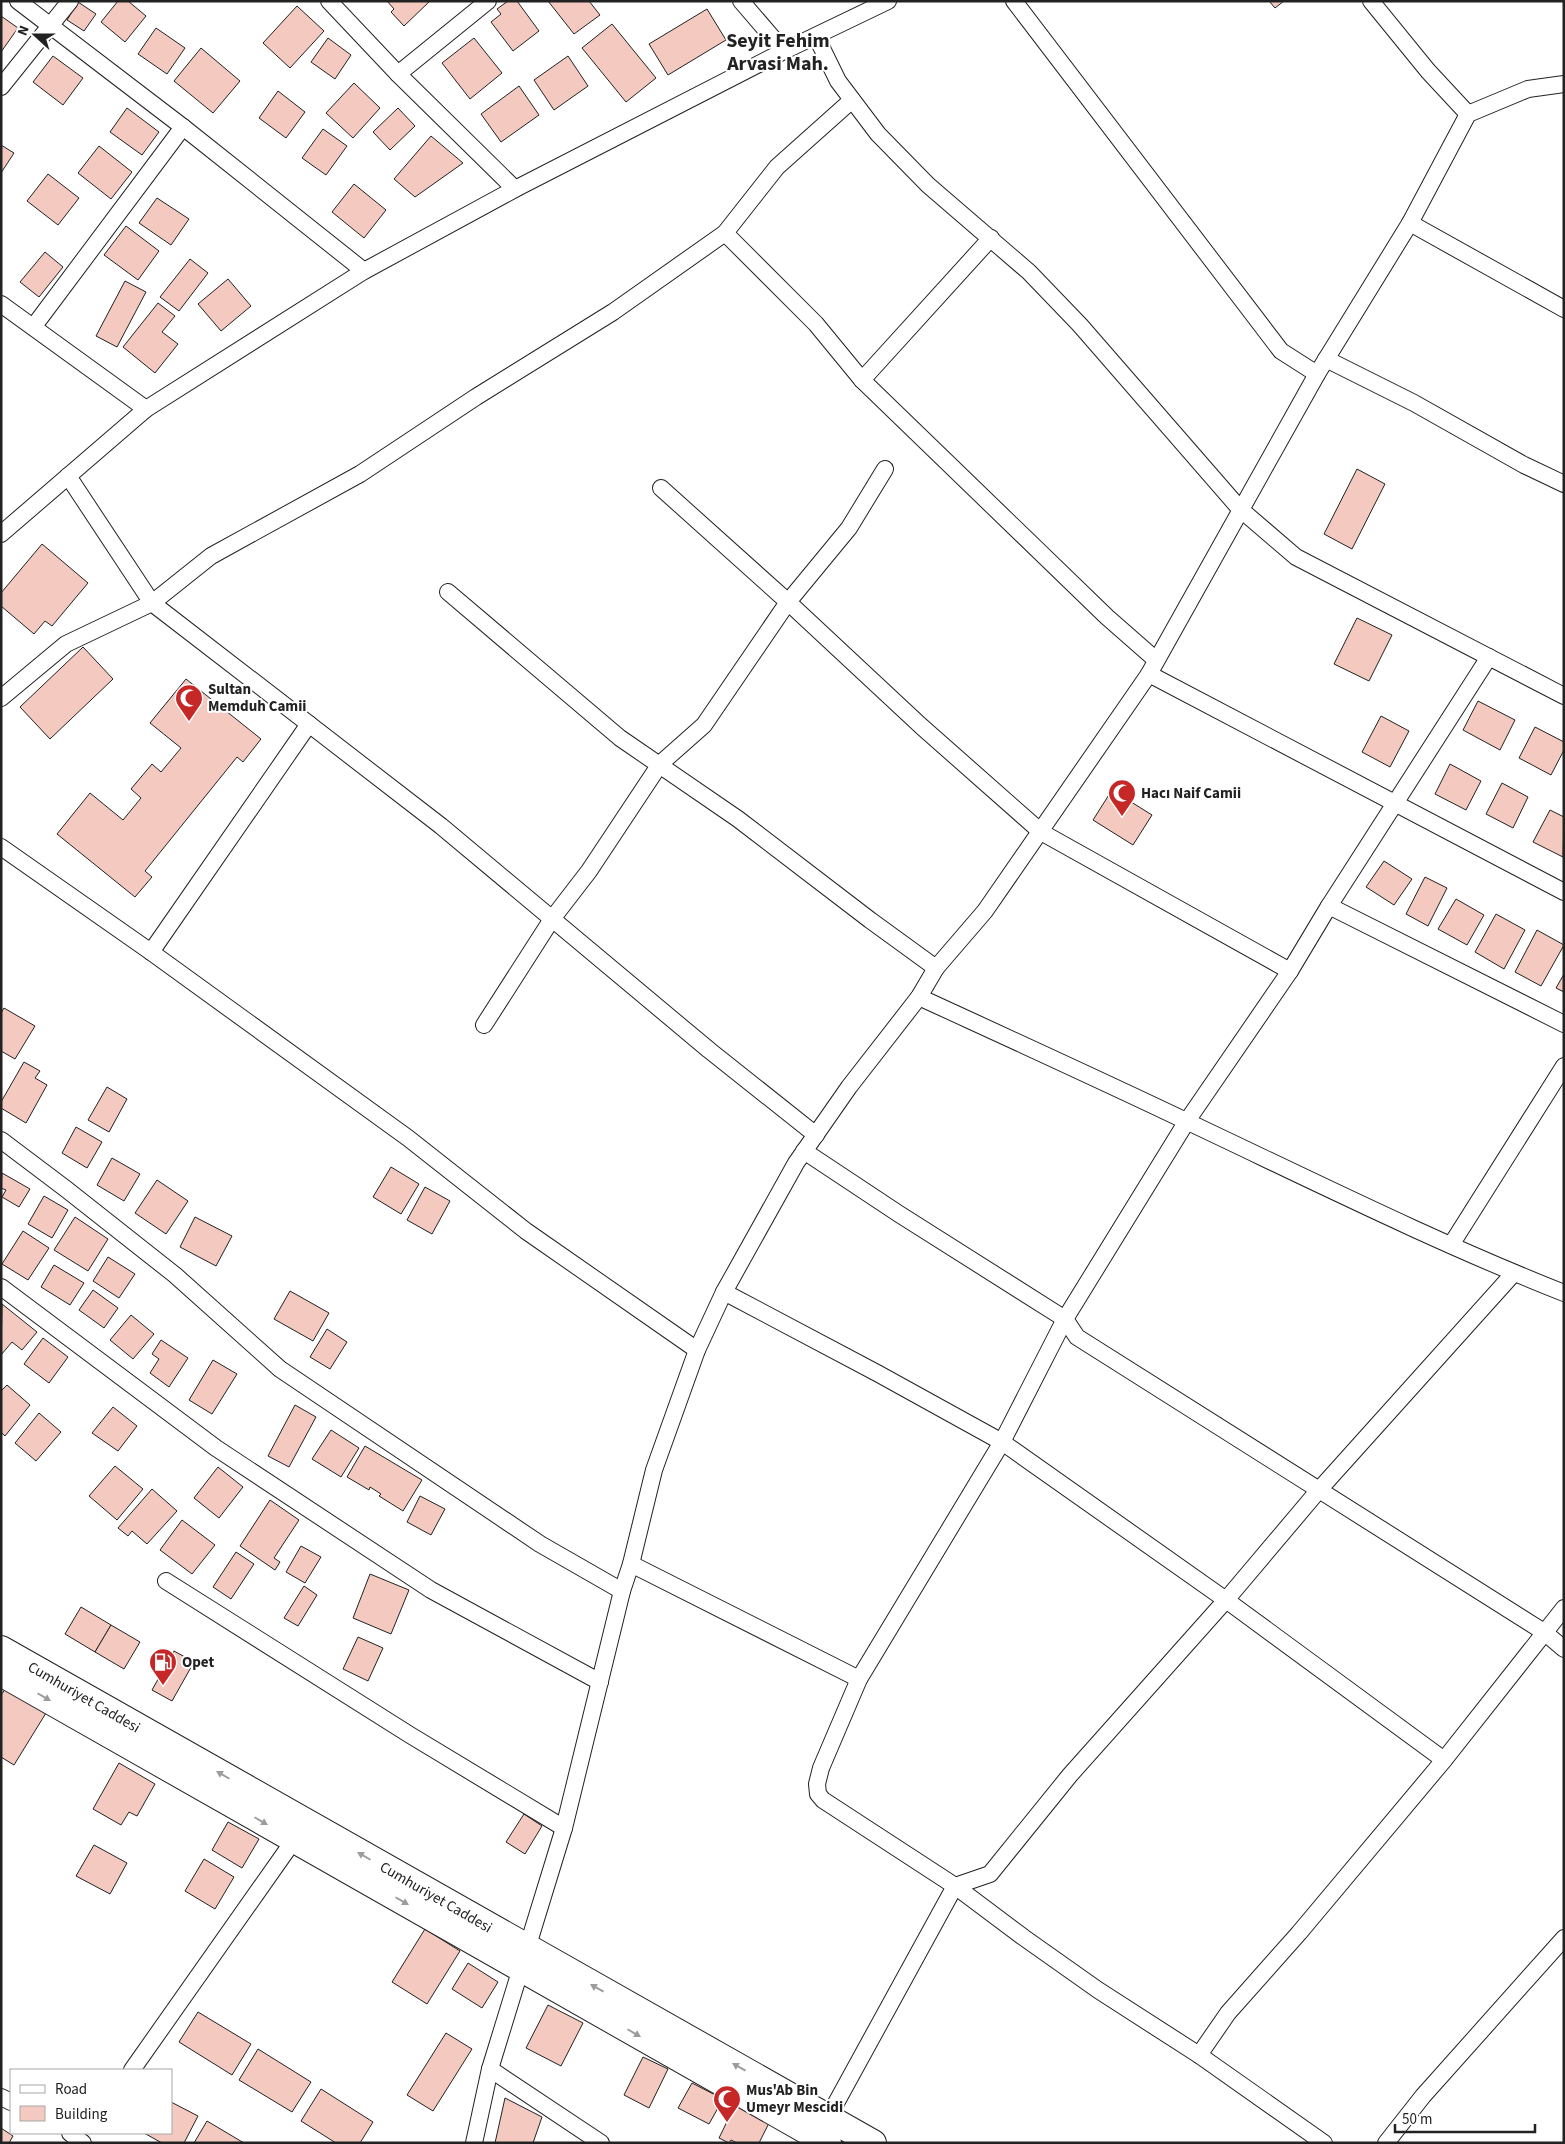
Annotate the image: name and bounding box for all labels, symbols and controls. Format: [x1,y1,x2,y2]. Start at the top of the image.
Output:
north arrow [10,10,60,60]
text: N [13,23,35,39]
district label: Seyit Fehim Arvasi Mah. [726,27,830,78]
place label: Sultan Memduh Camii [208,679,307,717]
mosque icon: Sultan Memduh Camii [174,683,204,722]
mosque icon: Hacı Naif Camii [1107,778,1137,817]
place label: Hacı Naif Camii [1141,783,1241,804]
fuel station icon: Opet [148,1647,178,1686]
place label: Opet [182,1652,214,1673]
street label: Cumhuriyet Caddesi [24,1657,144,1738]
one-way arrow [37,1692,50,1701]
one-way arrow [216,1771,230,1780]
one-way arrow [254,1816,267,1825]
one-way arrow [358,1851,371,1860]
street label: Cumhuriyet Caddesi [376,1857,496,1938]
one-way arrow [395,1897,408,1906]
one-way arrow [590,1983,604,1992]
one-way arrow [628,2029,641,2038]
one-way arrow [732,2063,745,2072]
legend [10,2069,172,2134]
text: Road [55,2079,87,2100]
place label: Mus'Ab Bin Umeyr Mescidi [746,2080,843,2118]
mosque icon: Mus'Ab Bin Umeyr Mescidi [712,2084,742,2123]
scale bar [1395,2102,1535,2134]
text: Building [55,2104,108,2125]
text: 50 m [1402,2109,1432,2130]

